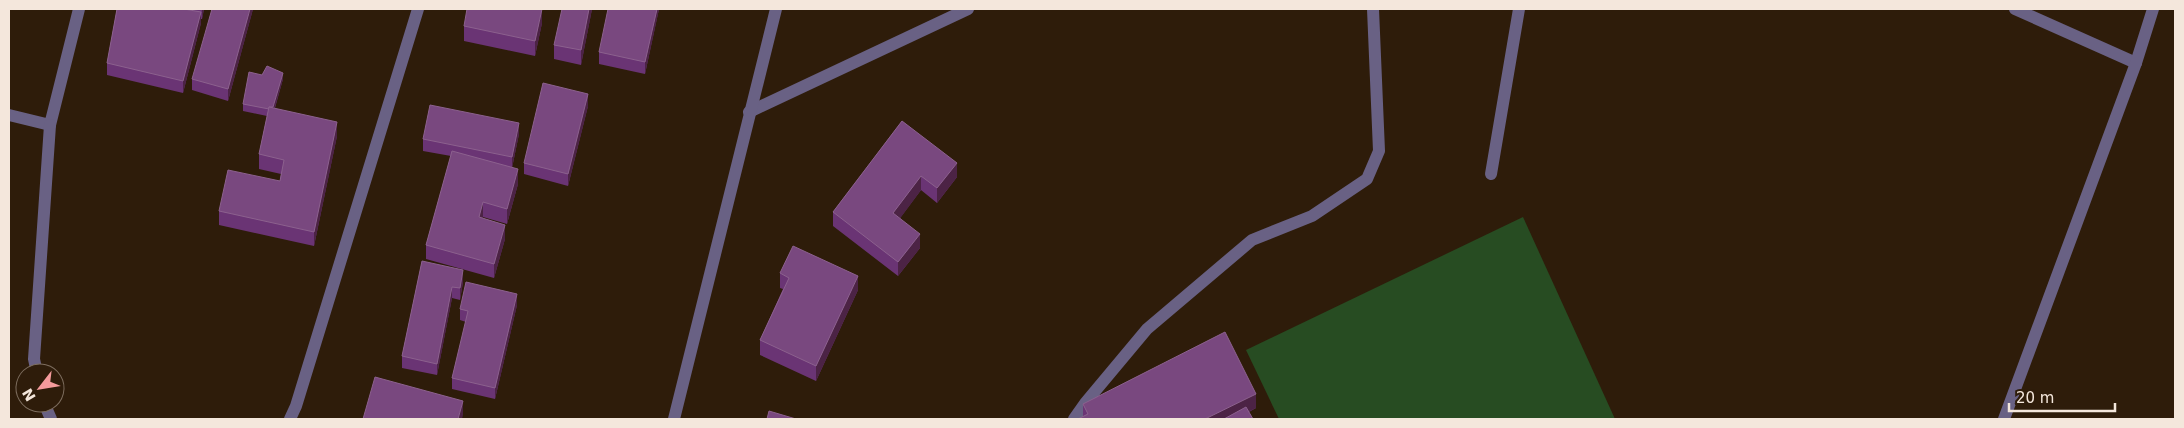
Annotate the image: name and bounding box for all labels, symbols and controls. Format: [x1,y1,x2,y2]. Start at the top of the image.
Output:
north arrow [15,363,65,413]
scale bar [2009,380,2115,412]
text: N [19,386,39,404]
text: 20 m [2016,389,2054,407]

